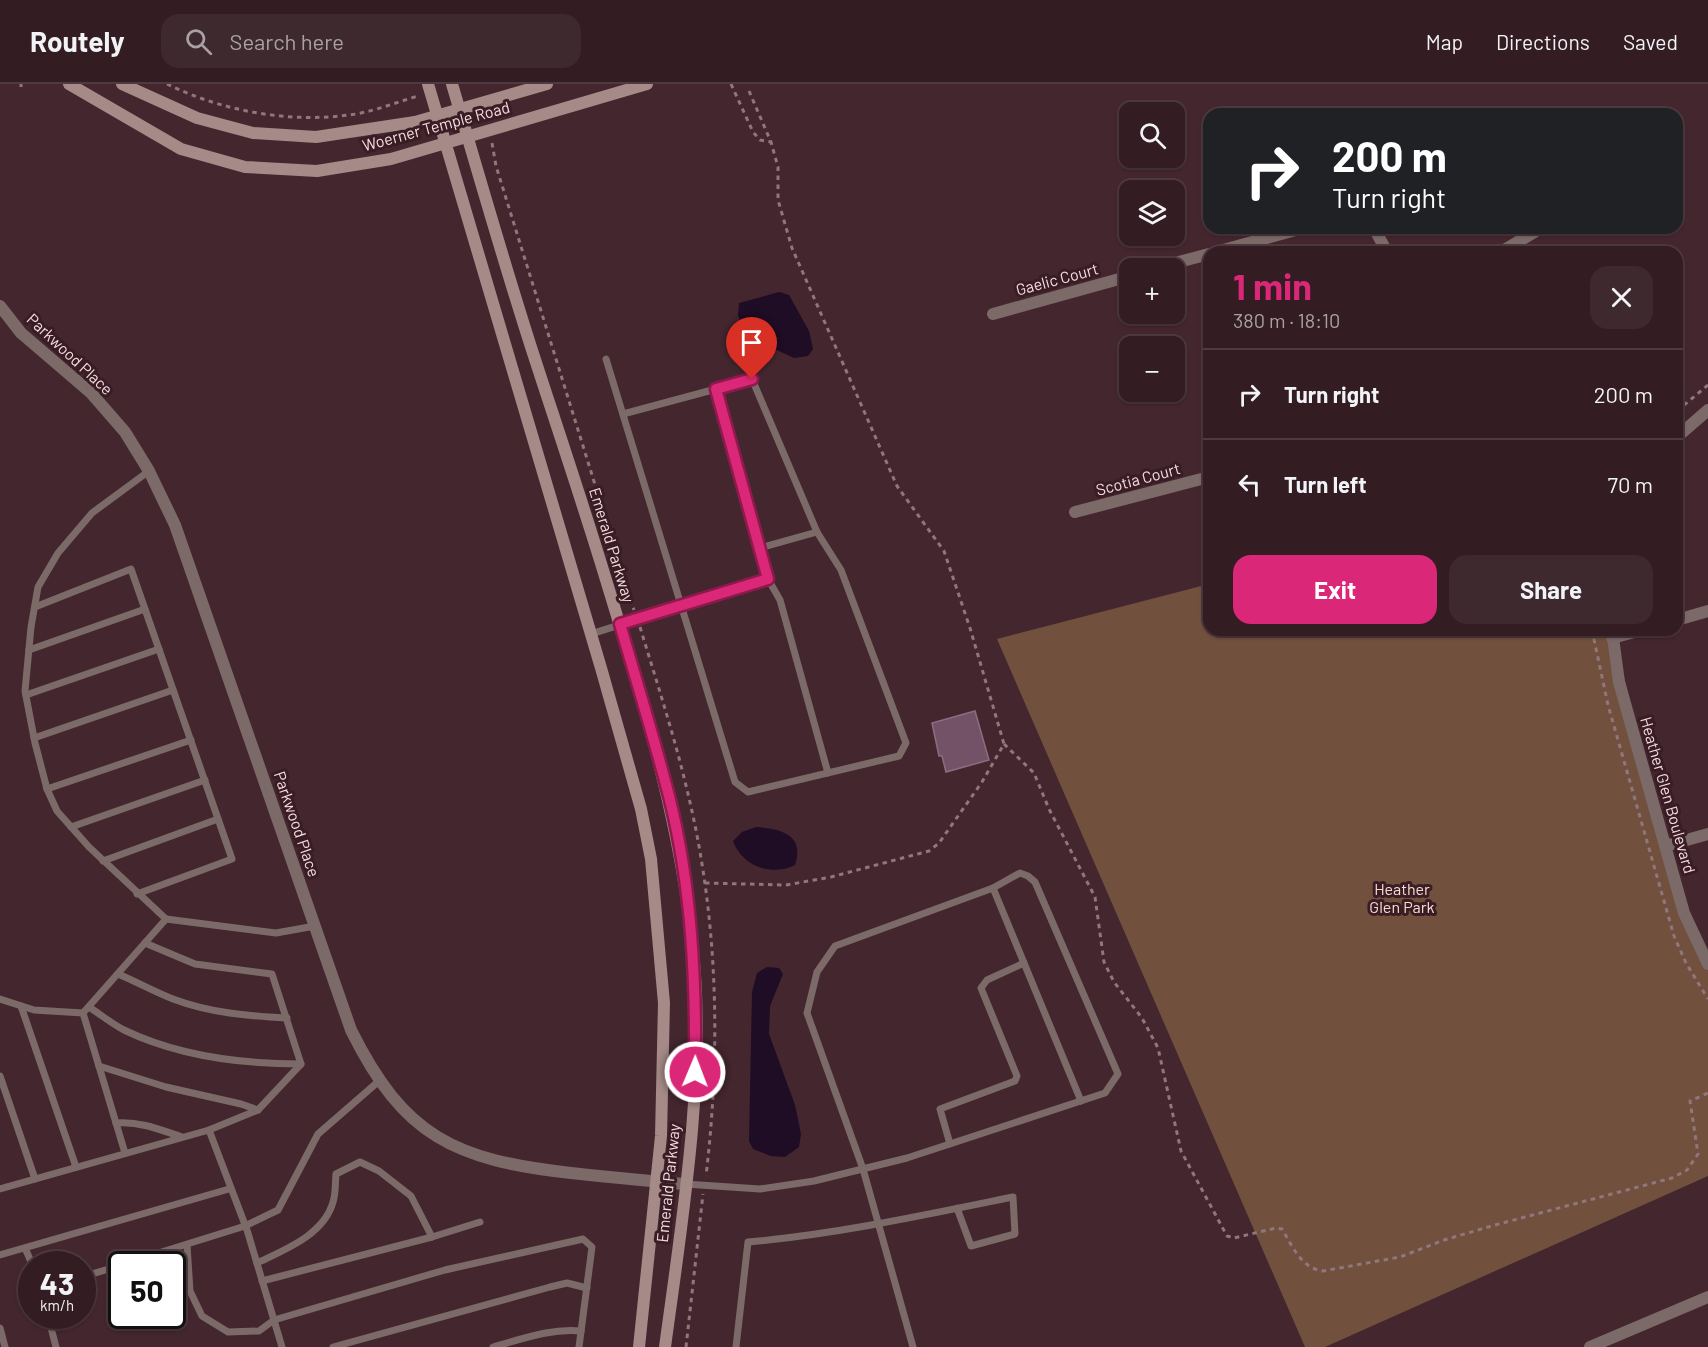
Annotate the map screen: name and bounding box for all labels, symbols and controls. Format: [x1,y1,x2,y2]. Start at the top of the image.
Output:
search box [161,14,581,68]
text: Routely [30,24,125,58]
icon: search [182,25,215,58]
text: Search here [230,28,344,54]
text: Map [1426,29,1463,54]
text: Directions [1496,29,1590,54]
text: Saved [1623,29,1678,54]
street label: Woerner Temple Road [360,97,512,154]
map controls [1119,102,1185,402]
button: search [1119,102,1185,168]
text: 200 m [1332,130,1447,180]
icon: right [1233,132,1311,210]
button: layers [1119,180,1185,246]
text: Turn right [1332,181,1446,213]
street label: Gaelic Court [1014,258,1100,299]
button: + [1119,258,1185,324]
text: 1 min [1233,264,1312,307]
button: close [1590,266,1653,329]
text: 380 m · 18:10 [1233,308,1340,332]
street label: Parkwood Place [24,309,117,398]
pin [726,317,777,379]
icon: arrive [735,326,768,359]
button: − [1119,336,1185,402]
icon: right [1233,378,1266,411]
text: Turn right [1284,381,1379,407]
text: 200 m [1594,381,1653,407]
street label: Scotia Court [1094,458,1182,499]
icon: left [1233,468,1266,501]
text: Turn left [1284,471,1367,497]
text: 70 m [1608,471,1653,497]
street label: Emerald Parkway [586,485,639,605]
button: Exit [1233,555,1437,624]
button: Share [1449,555,1653,624]
street label: Heather Glen Boulevard [1637,714,1700,875]
street label: Parkwood Place [271,769,324,879]
park label: Heather Glen Park [1369,879,1435,916]
position arrow [663,1040,727,1104]
street label: Emerald Parkway [652,1122,683,1243]
speed limit sign: 50 [108,1251,186,1329]
text: 43 [40,1265,74,1301]
text: km/h [40,1296,74,1314]

